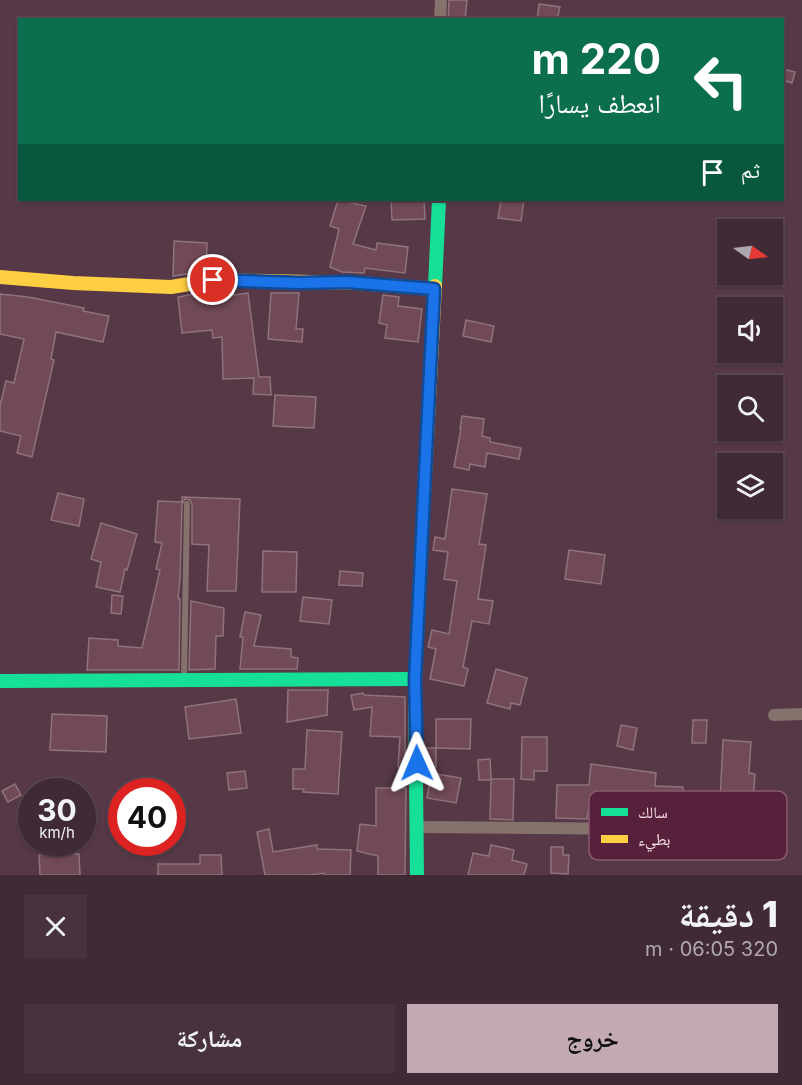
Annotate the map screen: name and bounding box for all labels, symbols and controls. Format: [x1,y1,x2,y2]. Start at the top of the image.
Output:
text: 220 m [531,33,661,84]
icon: left [682,42,760,120]
text: انعطف يسارًا [538,87,661,120]
icon: arrive [696,156,729,189]
text: ثم [741,157,760,183]
north arrow [717,219,783,285]
map controls [717,219,783,519]
pin [187,254,238,305]
icon: arrive [196,263,229,296]
button: sound [717,297,783,363]
button: search [717,375,783,441]
button: layers [717,453,783,519]
position arrow [385,731,449,795]
speed limit sign: 40 [108,778,186,856]
legend [589,791,787,860]
text: 30 [37,792,77,828]
text: سالك [638,802,668,822]
text: km/h [39,823,75,842]
text: بطيء [638,829,670,852]
text: 1 دقيقة [679,892,778,936]
button: close [24,895,87,958]
text: 320 m · 06:05 [645,937,778,961]
button: مشاركة [24,1004,395,1073]
button: خروج [407,1004,778,1073]

